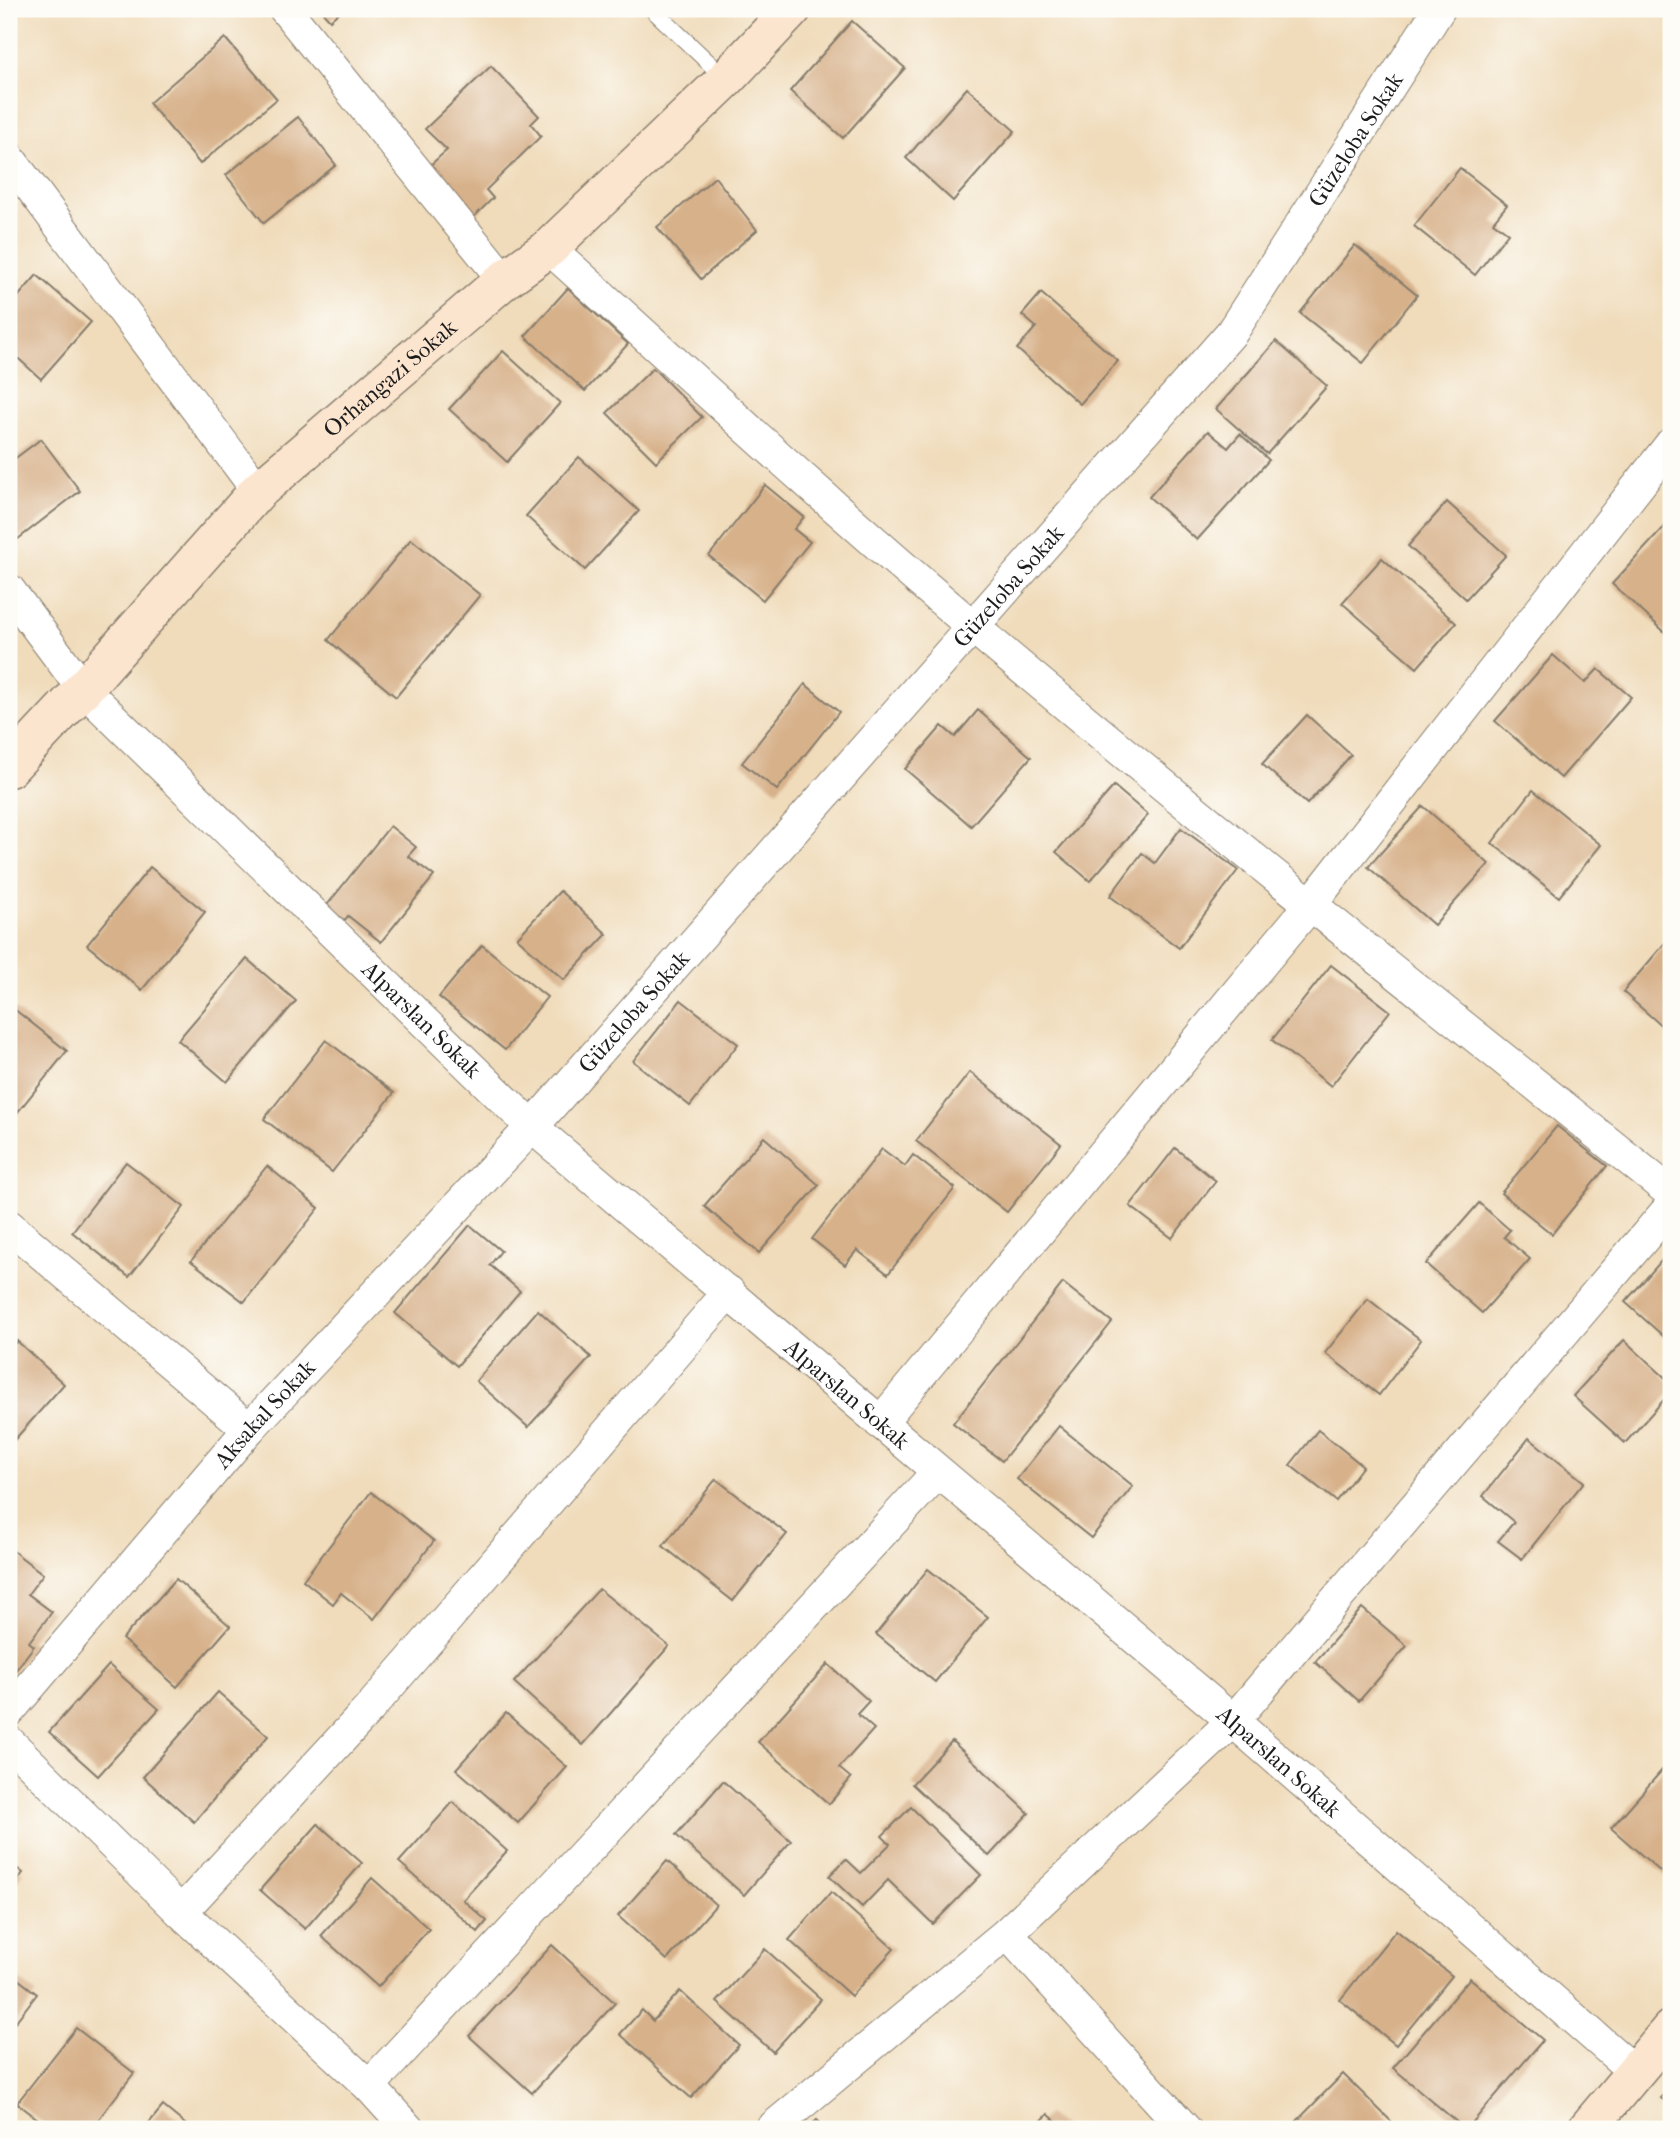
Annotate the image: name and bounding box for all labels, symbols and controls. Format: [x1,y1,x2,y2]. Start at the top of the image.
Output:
street label: Güzeloba Sokak [1302,67,1409,212]
street label: Orhangazi Sokak [317,313,463,443]
street label: Güzeloba Sokak [947,518,1070,653]
street label: Güzeloba Sokak [573,944,695,1078]
street label: Alparslan Sokak [356,955,488,1084]
street label: Alparslan Sokak [778,1333,916,1455]
street label: Aksakal Sokak [208,1353,321,1474]
street label: Alparslan Sokak [1211,1699,1348,1823]

